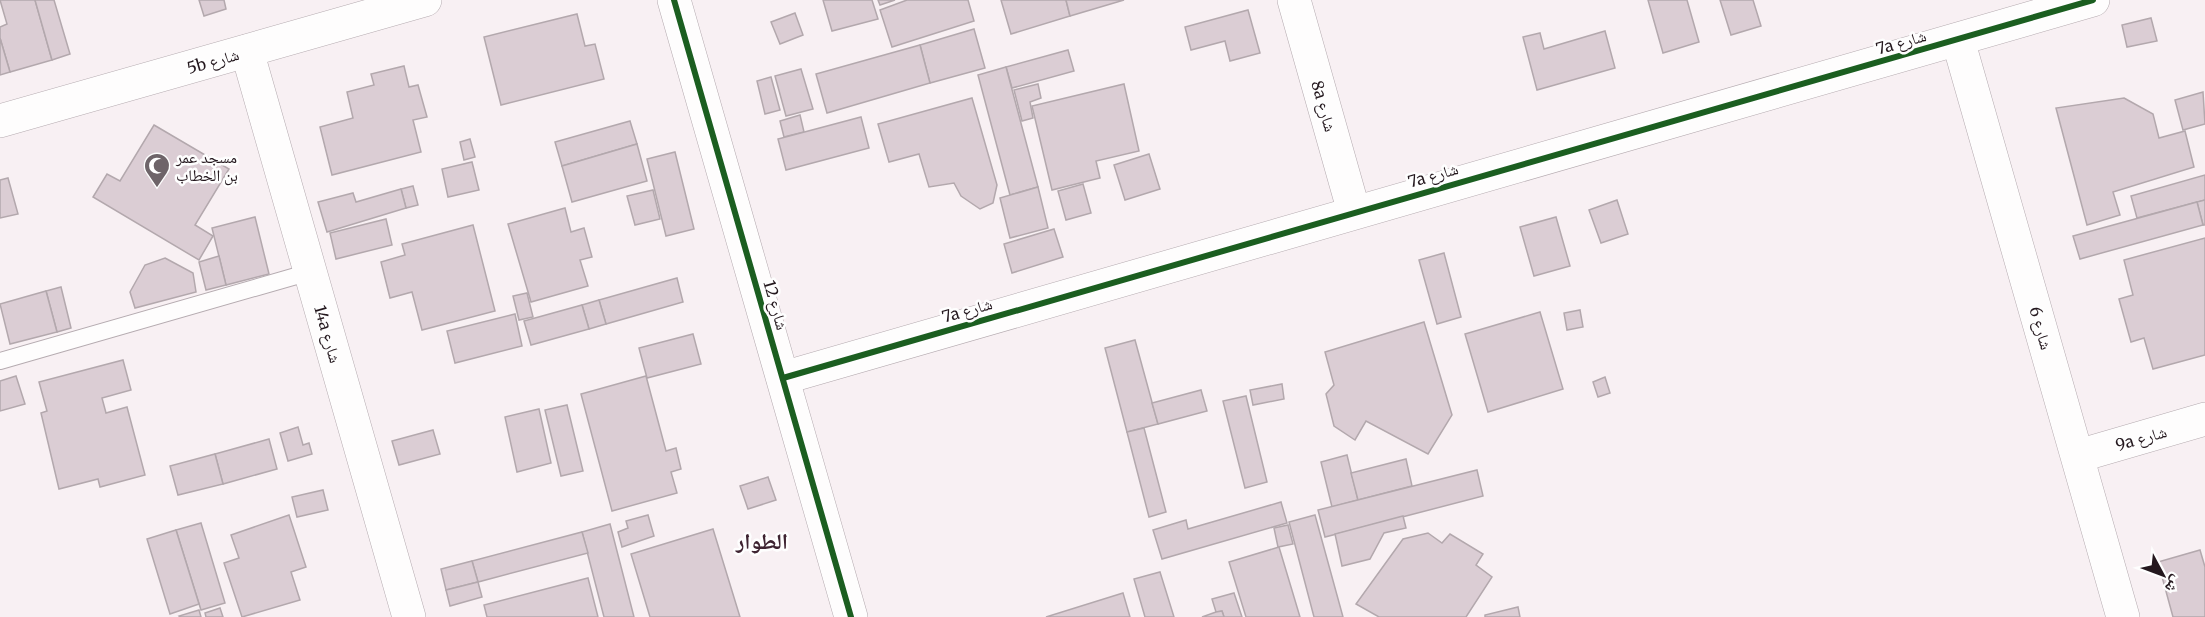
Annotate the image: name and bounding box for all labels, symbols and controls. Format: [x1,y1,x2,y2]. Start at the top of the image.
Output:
street label: 7a شارع [1874,25,1929,60]
street label: 5b شارع [185,44,242,79]
street label: 8a شارع [1306,78,1341,134]
place label: مسجد عمر بن الخطاب [175,147,238,186]
mosque icon: مسجد عمر بن الخطاب [142,151,172,189]
street label: 7a شارع [1406,158,1461,193]
street label: شارع 12 [758,278,793,332]
street label: 7a شارع [940,293,995,328]
street label: 14a شارع [309,303,346,366]
street label: شارع 6 [2024,304,2057,352]
street label: 9a شارع [2113,421,2169,456]
district label: الطوار [735,527,788,555]
north arrow [2133,545,2193,605]
text: ش [2161,572,2187,598]

